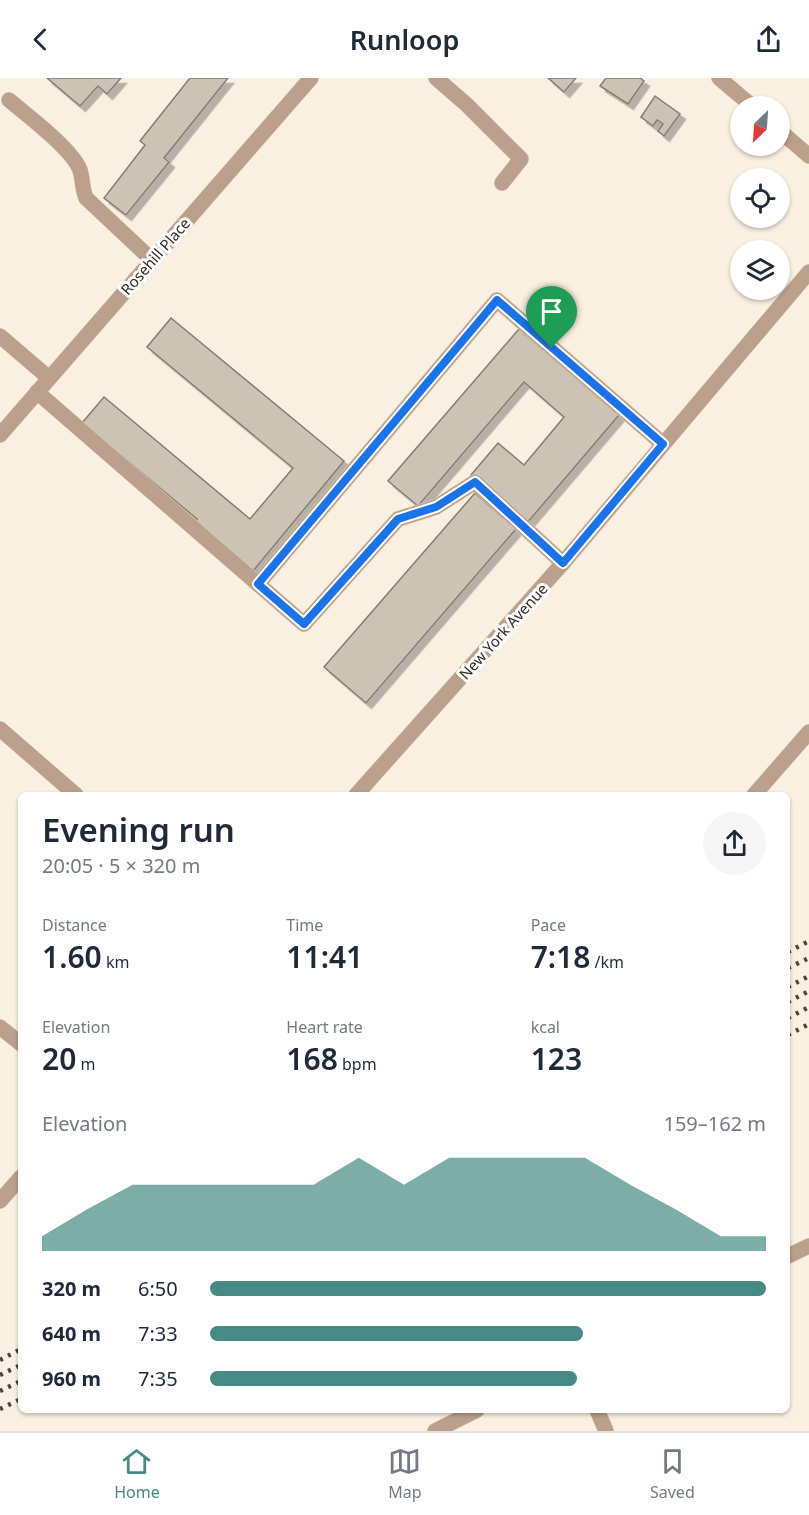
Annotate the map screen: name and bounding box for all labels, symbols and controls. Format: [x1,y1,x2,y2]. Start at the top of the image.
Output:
text: Runloop [350,21,459,58]
icon: back [24,23,57,56]
icon: share [752,23,785,56]
north arrow [730,96,790,156]
map controls [730,96,790,300]
button: locate [730,168,790,228]
street label: Rosehill Place [116,213,194,299]
button: layers [730,240,790,300]
pin [526,286,577,348]
icon: arrive [535,295,568,328]
street label: New York Avenue [454,579,552,683]
text: Evening run [42,807,235,852]
button: share [703,812,766,875]
text: 20:05 · 5 × 320 m [42,852,200,879]
text: Distance [42,914,107,936]
text: Time [286,914,323,936]
text: Pace [531,914,566,936]
text: 1.60 [42,936,102,977]
text: 11:41 [286,936,363,977]
text: 7:18 [531,936,590,977]
text: km [102,951,129,973]
text: /km [590,951,624,973]
text: Elevation [42,1016,110,1038]
text: Heart rate [286,1016,363,1038]
text: kcal [531,1016,560,1038]
text: 20 [42,1038,76,1079]
text: 168 [286,1038,338,1079]
text: 123 [531,1038,582,1079]
text: m [76,1053,95,1075]
text: bpm [338,1053,377,1075]
text: Elevation [42,1110,127,1137]
text: 159–162 m [663,1110,766,1137]
text: 320 m [42,1275,101,1302]
text: 6:50 [138,1275,178,1302]
text: 640 m [42,1320,101,1347]
text: 7:33 [138,1320,178,1347]
text: 960 m [42,1365,101,1392]
text: 7:35 [138,1365,178,1392]
tab: Home [114,1445,160,1503]
tab: Map [388,1445,422,1503]
tab: Saved [650,1445,695,1503]

